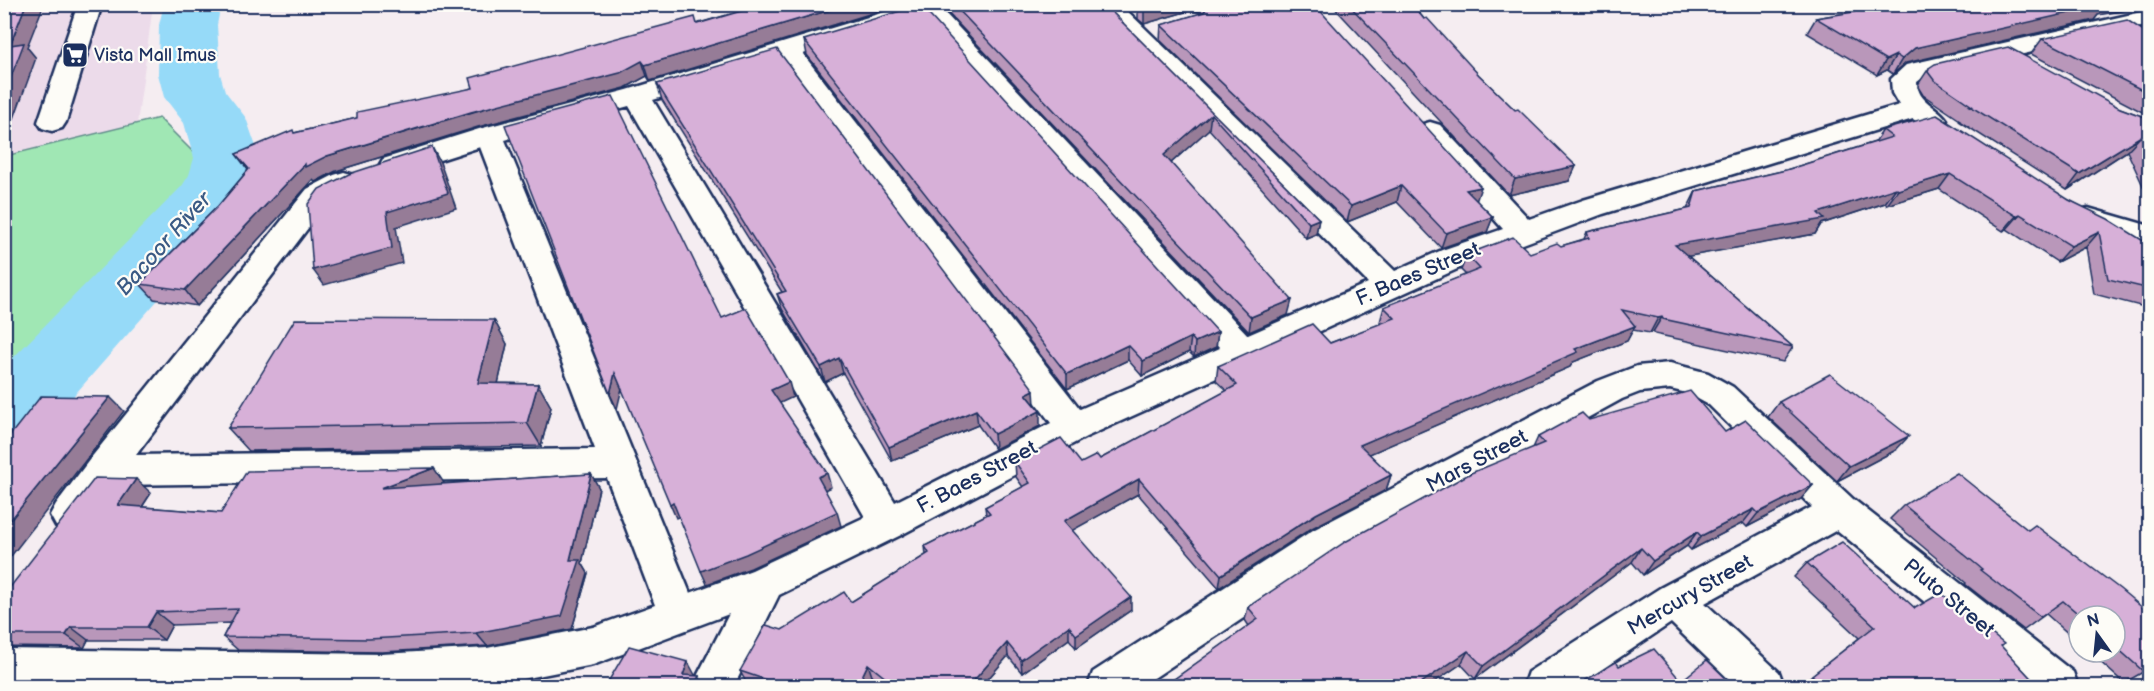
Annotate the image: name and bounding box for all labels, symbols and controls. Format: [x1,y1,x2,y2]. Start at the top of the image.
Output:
supermarket icon: Vista Mall Imus [60,40,90,70]
place label: Vista Mall Imus [94,45,216,66]
water label: Bacoor River [111,185,219,301]
street label: F. Baes Street [1352,236,1484,311]
street label: Mars Street [1422,424,1532,498]
street label: F. Baes Street [913,435,1042,519]
street label: Mercury Street [1623,549,1757,641]
street label: Pluto Street [1898,554,2000,643]
north arrow [2067,604,2127,664]
text: N [2085,610,2102,632]

